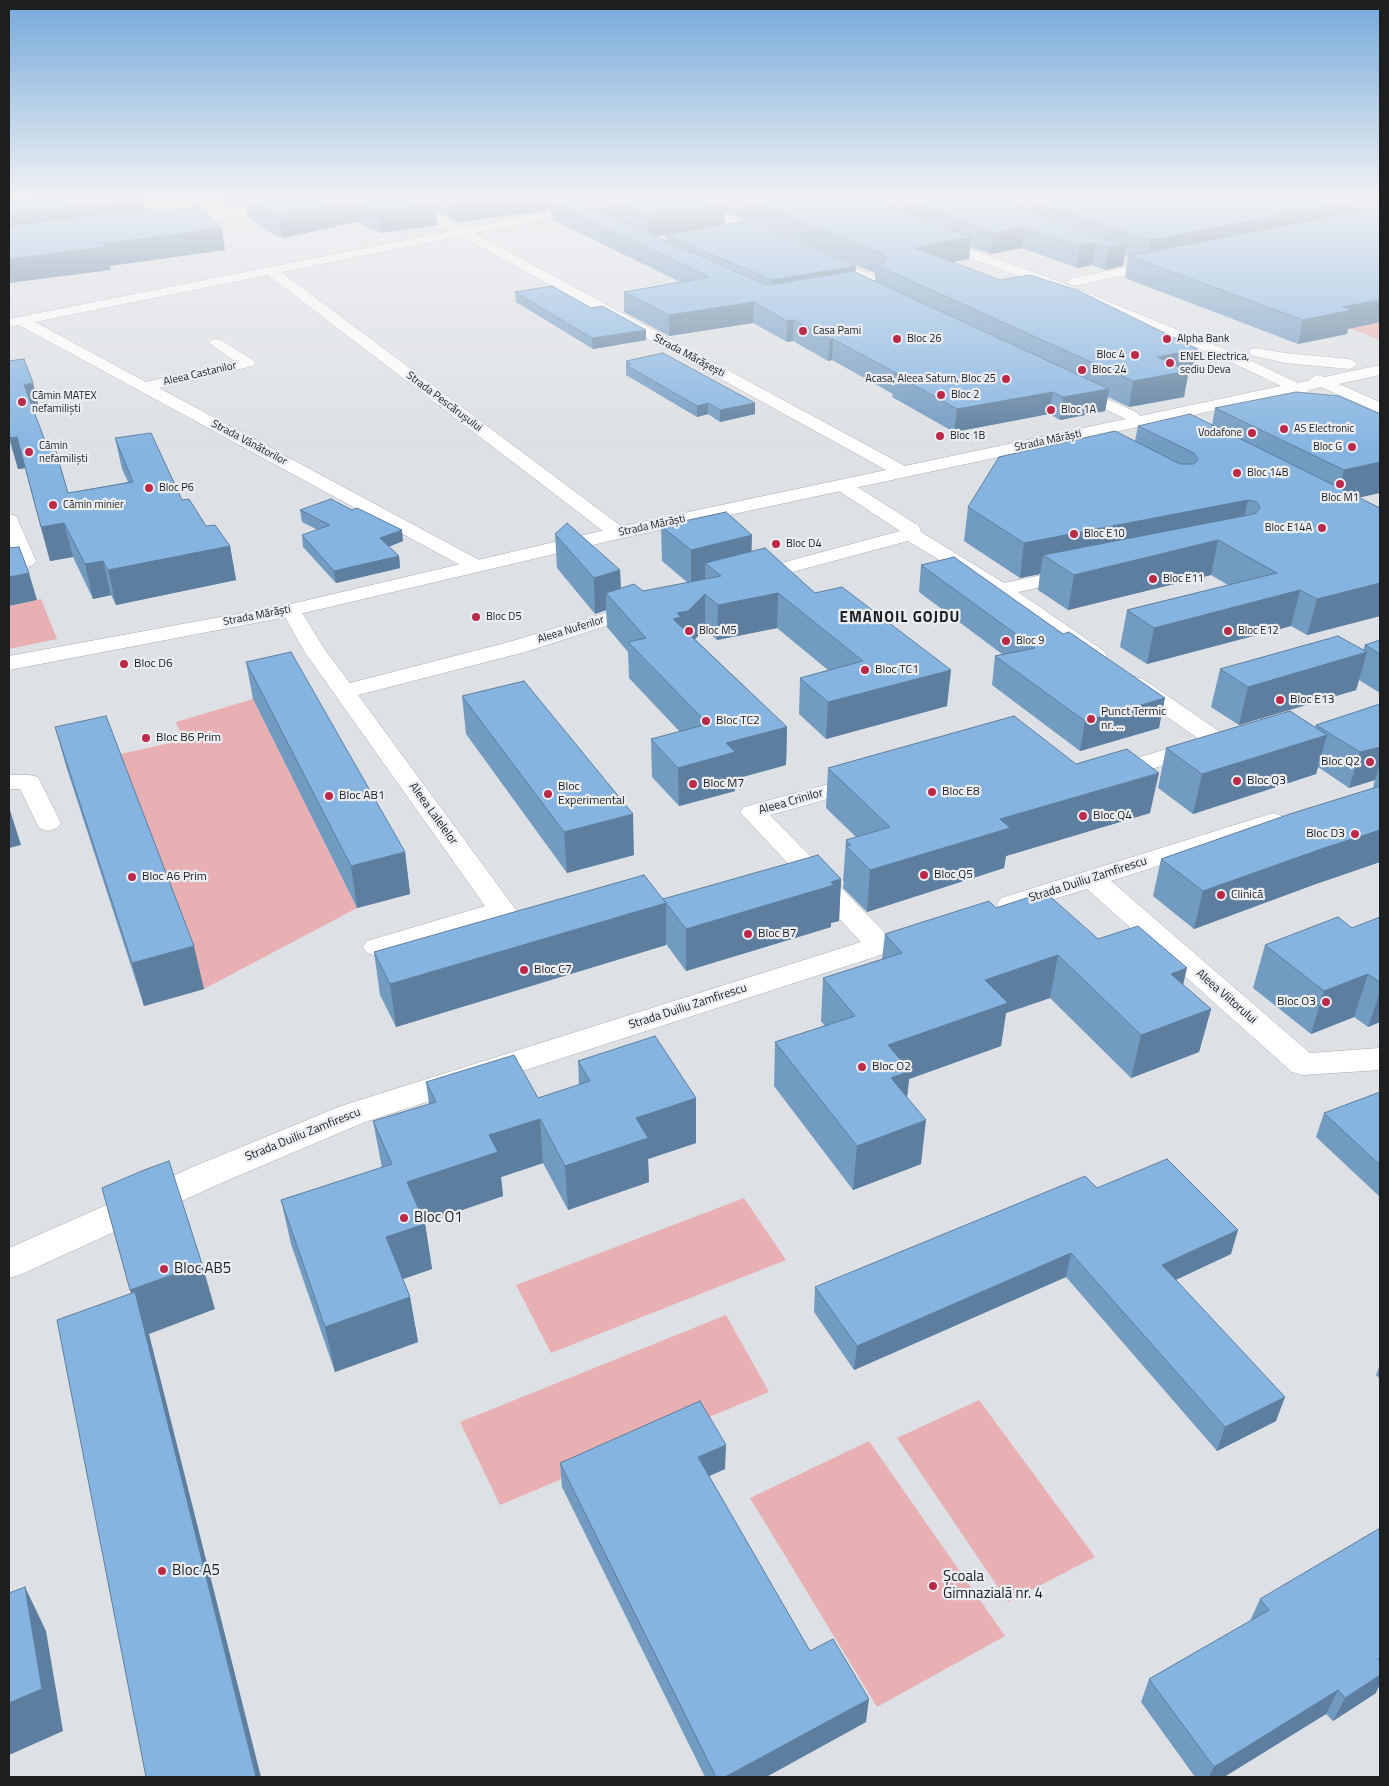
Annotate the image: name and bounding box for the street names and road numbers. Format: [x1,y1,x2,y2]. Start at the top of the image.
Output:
street label: Strada Mărășești [651,332,727,380]
street label: Aleea Castanilor [162,359,238,389]
street label: Strada Pescărușului [403,369,485,435]
street label: Strada Vânătorilor [209,417,289,469]
street label: Strada Mărăști [1013,427,1083,455]
street label: Strada Mărăști [617,512,687,540]
street label: Strada Mărăști [222,603,292,629]
street label: Aleea Nuferilor [536,614,606,646]
street label: Aleea Lalelelor [406,780,460,848]
street label: Aleea Crinilor [757,786,825,818]
street label: Strada Duiliu Zamfirescu [1027,854,1149,906]
street label: Aleea Viitorului [1193,967,1259,1027]
street label: Strada Duiliu Zamfirescu [627,981,749,1033]
street label: Strada Duiliu Zamfirescu [243,1105,363,1165]

